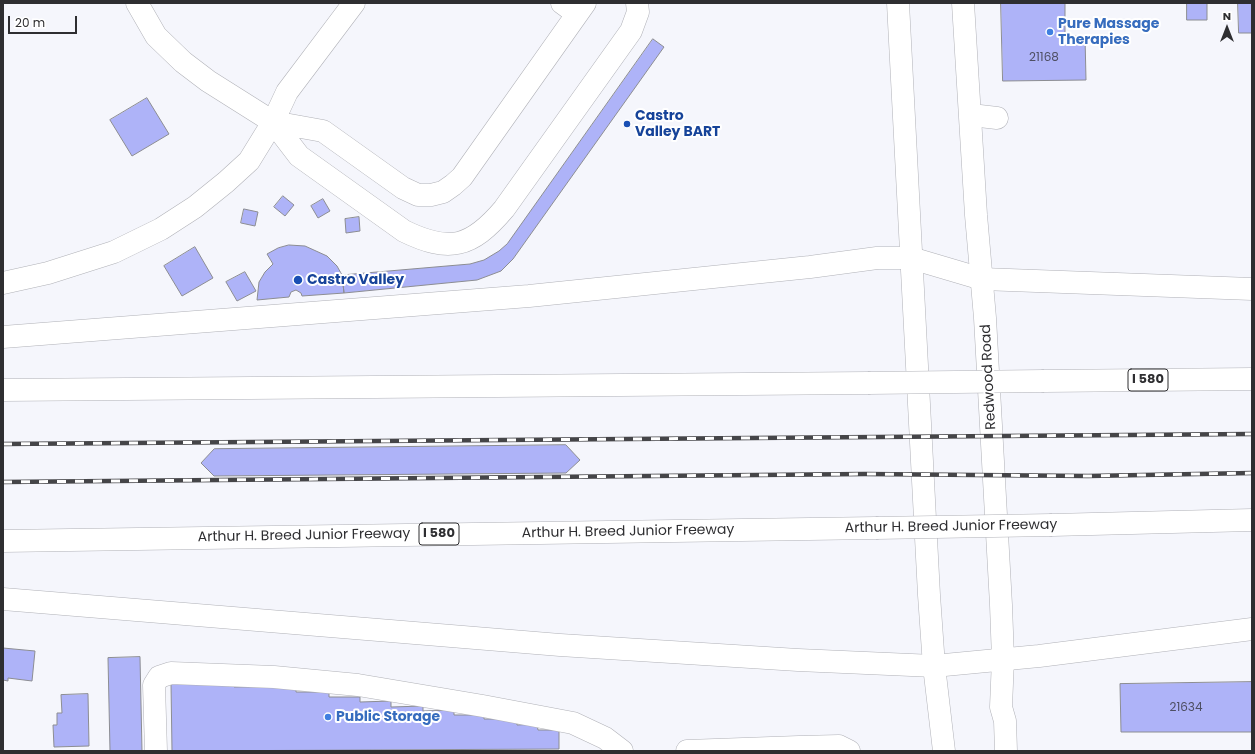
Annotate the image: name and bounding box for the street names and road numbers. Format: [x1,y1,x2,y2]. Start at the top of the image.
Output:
street label: Redwood Road [978,324,1000,430]
road number: I 580 [1128,369,1168,391]
street label: Arthur H. Breed Junior Freeway [845,517,1057,537]
street label: Arthur H. Breed Junior Freeway [522,522,734,542]
road number: I 580 [419,523,459,545]
street label: Arthur H. Breed Junior Freeway [198,526,410,546]

